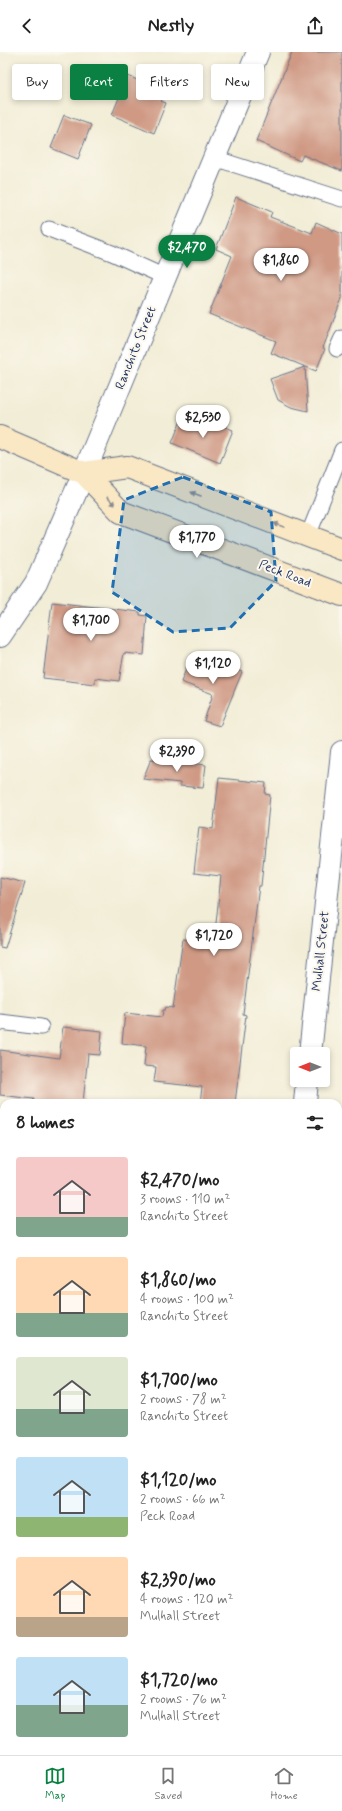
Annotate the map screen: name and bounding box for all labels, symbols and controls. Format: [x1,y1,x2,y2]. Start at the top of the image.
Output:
text: Nestly [148,14,194,38]
icon: back [16,15,38,37]
icon: share [304,15,326,37]
chip: Buy [12,64,62,100]
chip: Rent [70,64,128,100]
chip: Filters [136,64,203,100]
chip: New [211,64,264,100]
pin: $2,470 [154,235,220,269]
text: $2,470 [167,239,207,256]
pin: $1,860 [248,248,314,282]
text: $1,860 [263,252,299,269]
street label: Ranchito Street [112,304,160,392]
pin: $2,530 [170,405,236,439]
text: $2,530 [185,409,221,426]
one-way arrow [190,490,202,496]
one-way arrow [106,496,116,506]
one-way arrow [273,522,285,528]
pin: $1,770 [164,525,230,559]
text: $1,770 [178,529,216,546]
street label: Peck Road [256,556,314,592]
pin: $1,700 [58,608,124,642]
text: $1,700 [72,612,110,629]
pin: $1,120 [180,651,246,685]
text: $1,120 [195,655,231,672]
pin: $2,390 [144,739,210,773]
text: $2,390 [159,743,195,760]
street label: Mulhall Street [308,910,334,992]
pin: $1,720 [181,923,247,957]
text: $1,720 [195,927,233,944]
north arrow [290,1047,330,1087]
map controls [290,1047,330,1087]
text: 8 homes [16,1112,75,1134]
icon: filters [304,1112,326,1134]
text: $2,470/mo [140,1169,220,1191]
icon: home [48,1173,96,1221]
text: 3 rooms · 110 m² [140,1191,230,1208]
text: Ranchito Street [140,1208,228,1225]
text: $1,860/mo [140,1269,216,1291]
icon: home [48,1273,96,1321]
text: 4 rooms · 100 m² [140,1291,234,1308]
text: Ranchito Street [140,1308,228,1325]
text: $1,700/mo [140,1369,218,1391]
icon: home [48,1373,96,1421]
text: 2 rooms · 78 m² [140,1391,227,1408]
text: Ranchito Street [140,1408,228,1425]
text: $1,120/mo [140,1469,216,1491]
icon: home [48,1473,96,1521]
text: 2 rooms · 66 m² [140,1491,225,1508]
text: Peck Road [140,1508,195,1525]
text: $2,390/mo [140,1569,216,1591]
icon: home [48,1573,96,1621]
text: 4 rooms · 120 m² [140,1591,233,1608]
text: Mulhall Street [140,1608,220,1625]
text: $1,720/mo [140,1669,218,1691]
icon: home [48,1673,96,1721]
text: 2 rooms · 76 m² [140,1691,227,1708]
text: Mulhall Street [140,1708,220,1725]
tab: Map [44,1765,66,1803]
tab: Saved [154,1765,182,1803]
tab: Home [271,1765,298,1803]

